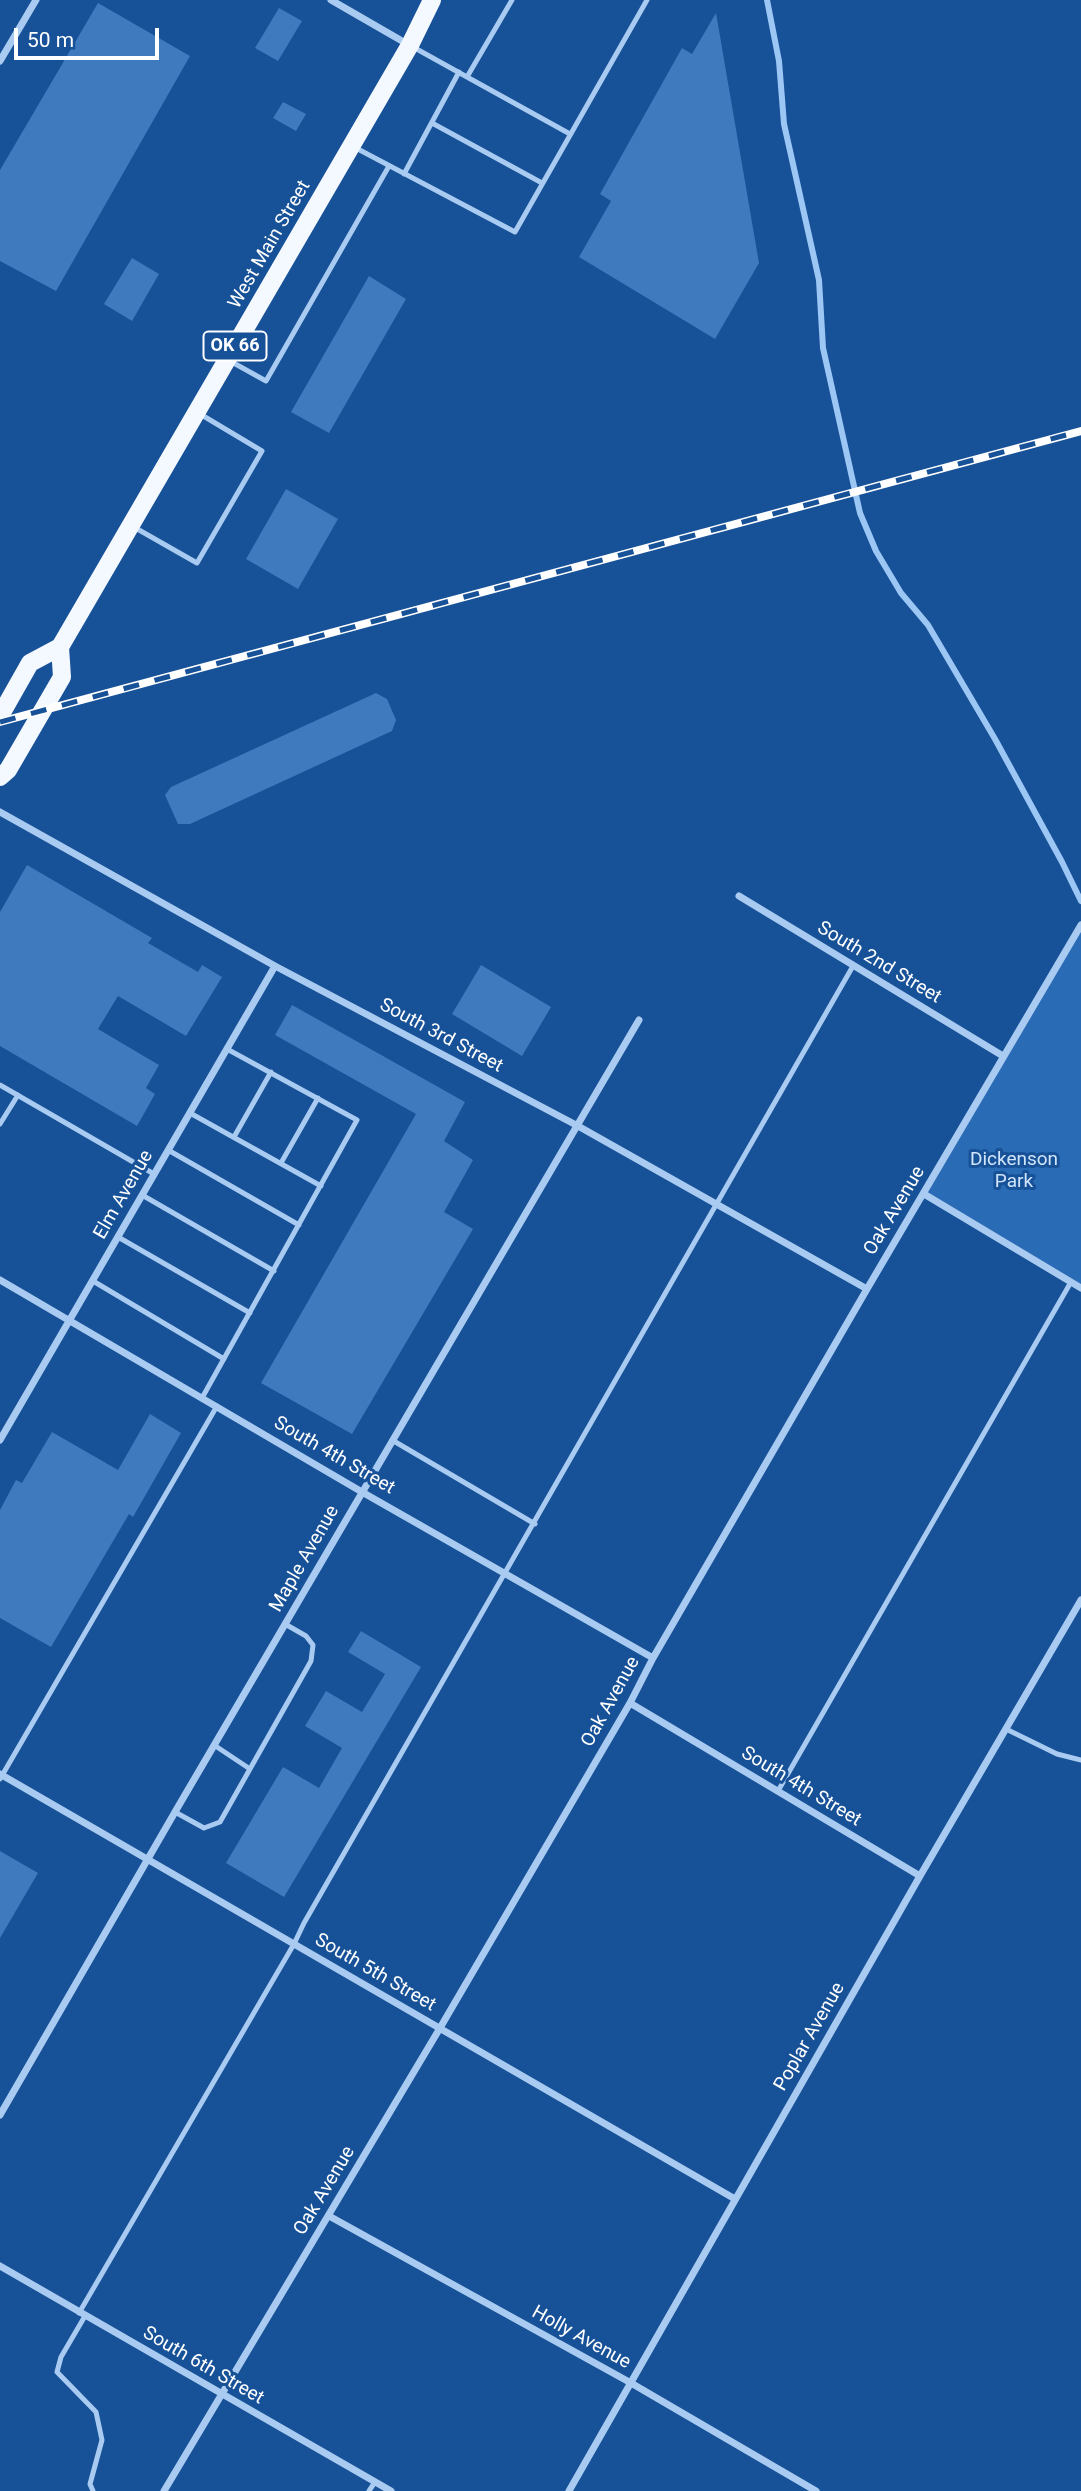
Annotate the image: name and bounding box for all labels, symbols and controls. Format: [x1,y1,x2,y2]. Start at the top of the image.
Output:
scale bar [18,14,163,58]
text: 50 m [27,28,74,52]
street label: West Main Street [224,177,316,313]
road number: OK 66 [204,332,266,360]
street label: South 2nd Street [813,917,945,1009]
street label: South 3rd Street [375,994,507,1078]
street label: Elm Avenue [89,1146,159,1244]
park label: Dickenson Park [970,1149,1058,1193]
street label: Oak Avenue [860,1162,930,1260]
street label: South 4th Street [269,1412,399,1500]
street label: Maple Avenue [265,1502,345,1616]
street label: Oak Avenue [577,1653,645,1751]
street label: South 4th Street [737,1742,865,1832]
street label: South 5th Street [310,1929,440,2017]
street label: Poplar Avenue [770,1979,850,2095]
street label: Oak Avenue [290,2142,360,2240]
street label: Holly Avenue [528,2301,634,2375]
street label: South 6th Street [138,2322,268,2410]

